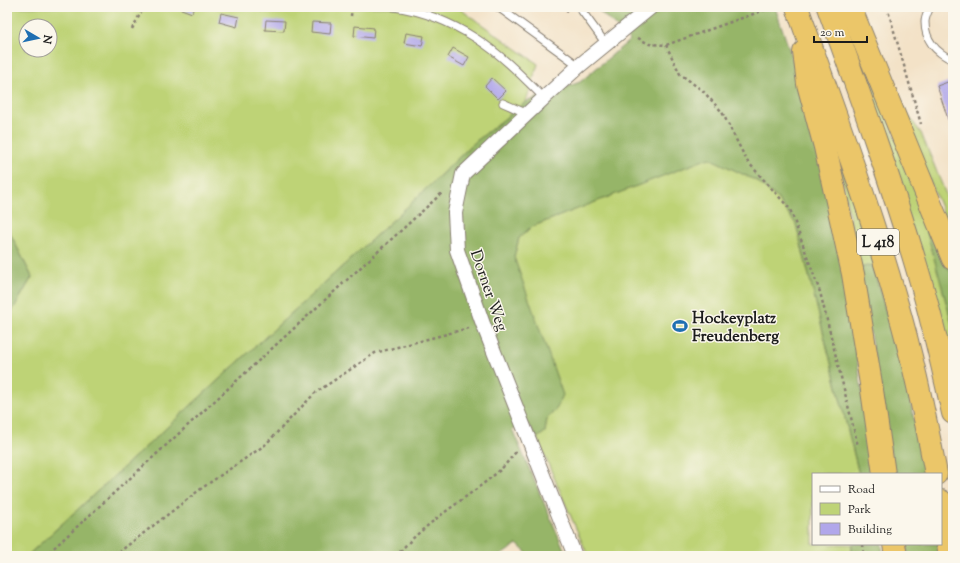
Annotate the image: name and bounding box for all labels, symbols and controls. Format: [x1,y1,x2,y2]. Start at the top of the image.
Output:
north arrow [18,18,58,58]
scale bar [814,18,867,44]
text: 20 m [820,24,845,42]
text: N [38,33,56,45]
road number: L 418 [857,229,899,255]
street label: Dorner Weg [463,247,512,335]
place label: Hockeyplatz Freudenberg [692,308,779,349]
sports icon: Hockeyplatz Freudenberg [671,317,689,335]
legend [812,473,942,545]
text: Road [848,481,875,499]
text: Park [848,501,871,519]
text: Building [848,521,892,539]

